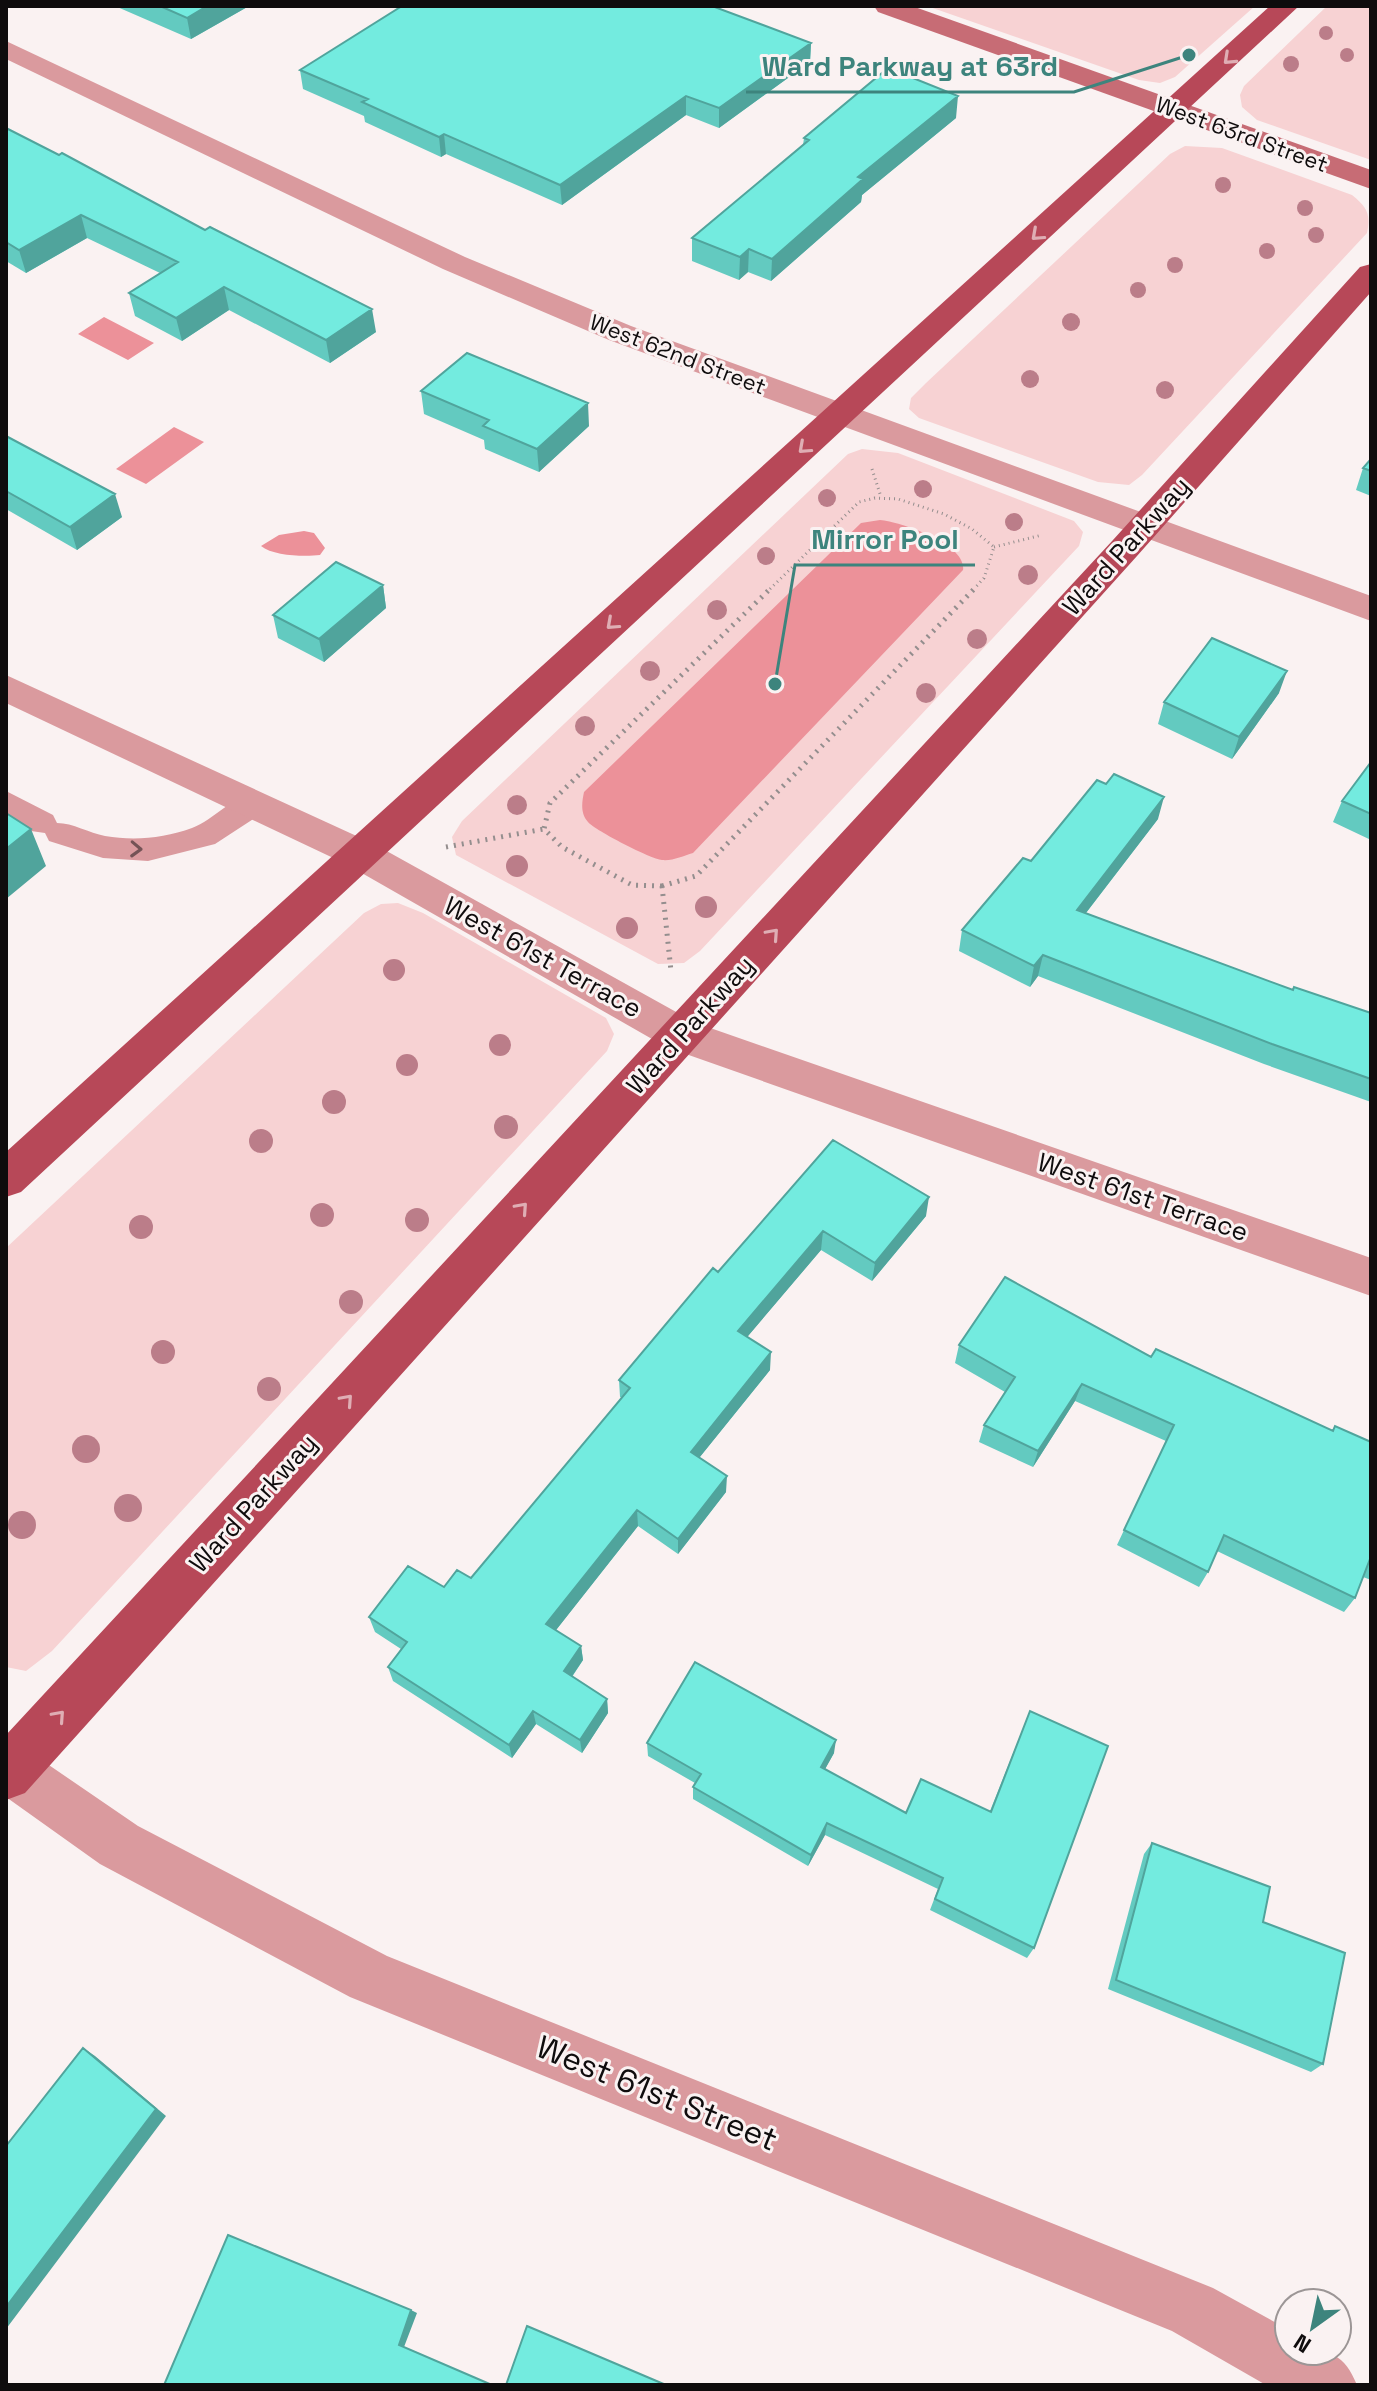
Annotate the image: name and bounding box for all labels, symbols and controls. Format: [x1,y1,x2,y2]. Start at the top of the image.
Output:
callout: Ward Parkway at 63rd [746,40,1074,92]
text: Ward Parkway at 63rd [762,48,1058,84]
one-way arrow [1223,50,1238,64]
street label: West 63rd Street [1152,90,1332,178]
one-way arrow [1032,225,1046,240]
street label: West 62nd Street [586,308,770,400]
one-way arrow [798,438,813,452]
street label: Ward Parkway [1055,469,1197,623]
callout: Mirror Pool [795,513,975,565]
text: Mirror Pool [811,521,959,557]
one-way arrow [607,614,621,629]
one-way arrow [130,840,143,857]
street label: West 61st Terrace [438,889,648,1025]
one-way arrow [764,928,778,943]
street label: Ward Parkway [619,948,761,1102]
street label: West 61st Terrace [1033,1145,1253,1249]
one-way arrow [513,1203,527,1218]
one-way arrow [338,1395,352,1410]
street label: Ward Parkway [182,1426,324,1580]
one-way arrow [49,1711,63,1726]
street label: West 61st Street [531,2026,783,2160]
north arrow [1273,2287,1353,2367]
text: N [1288,2328,1316,2360]

